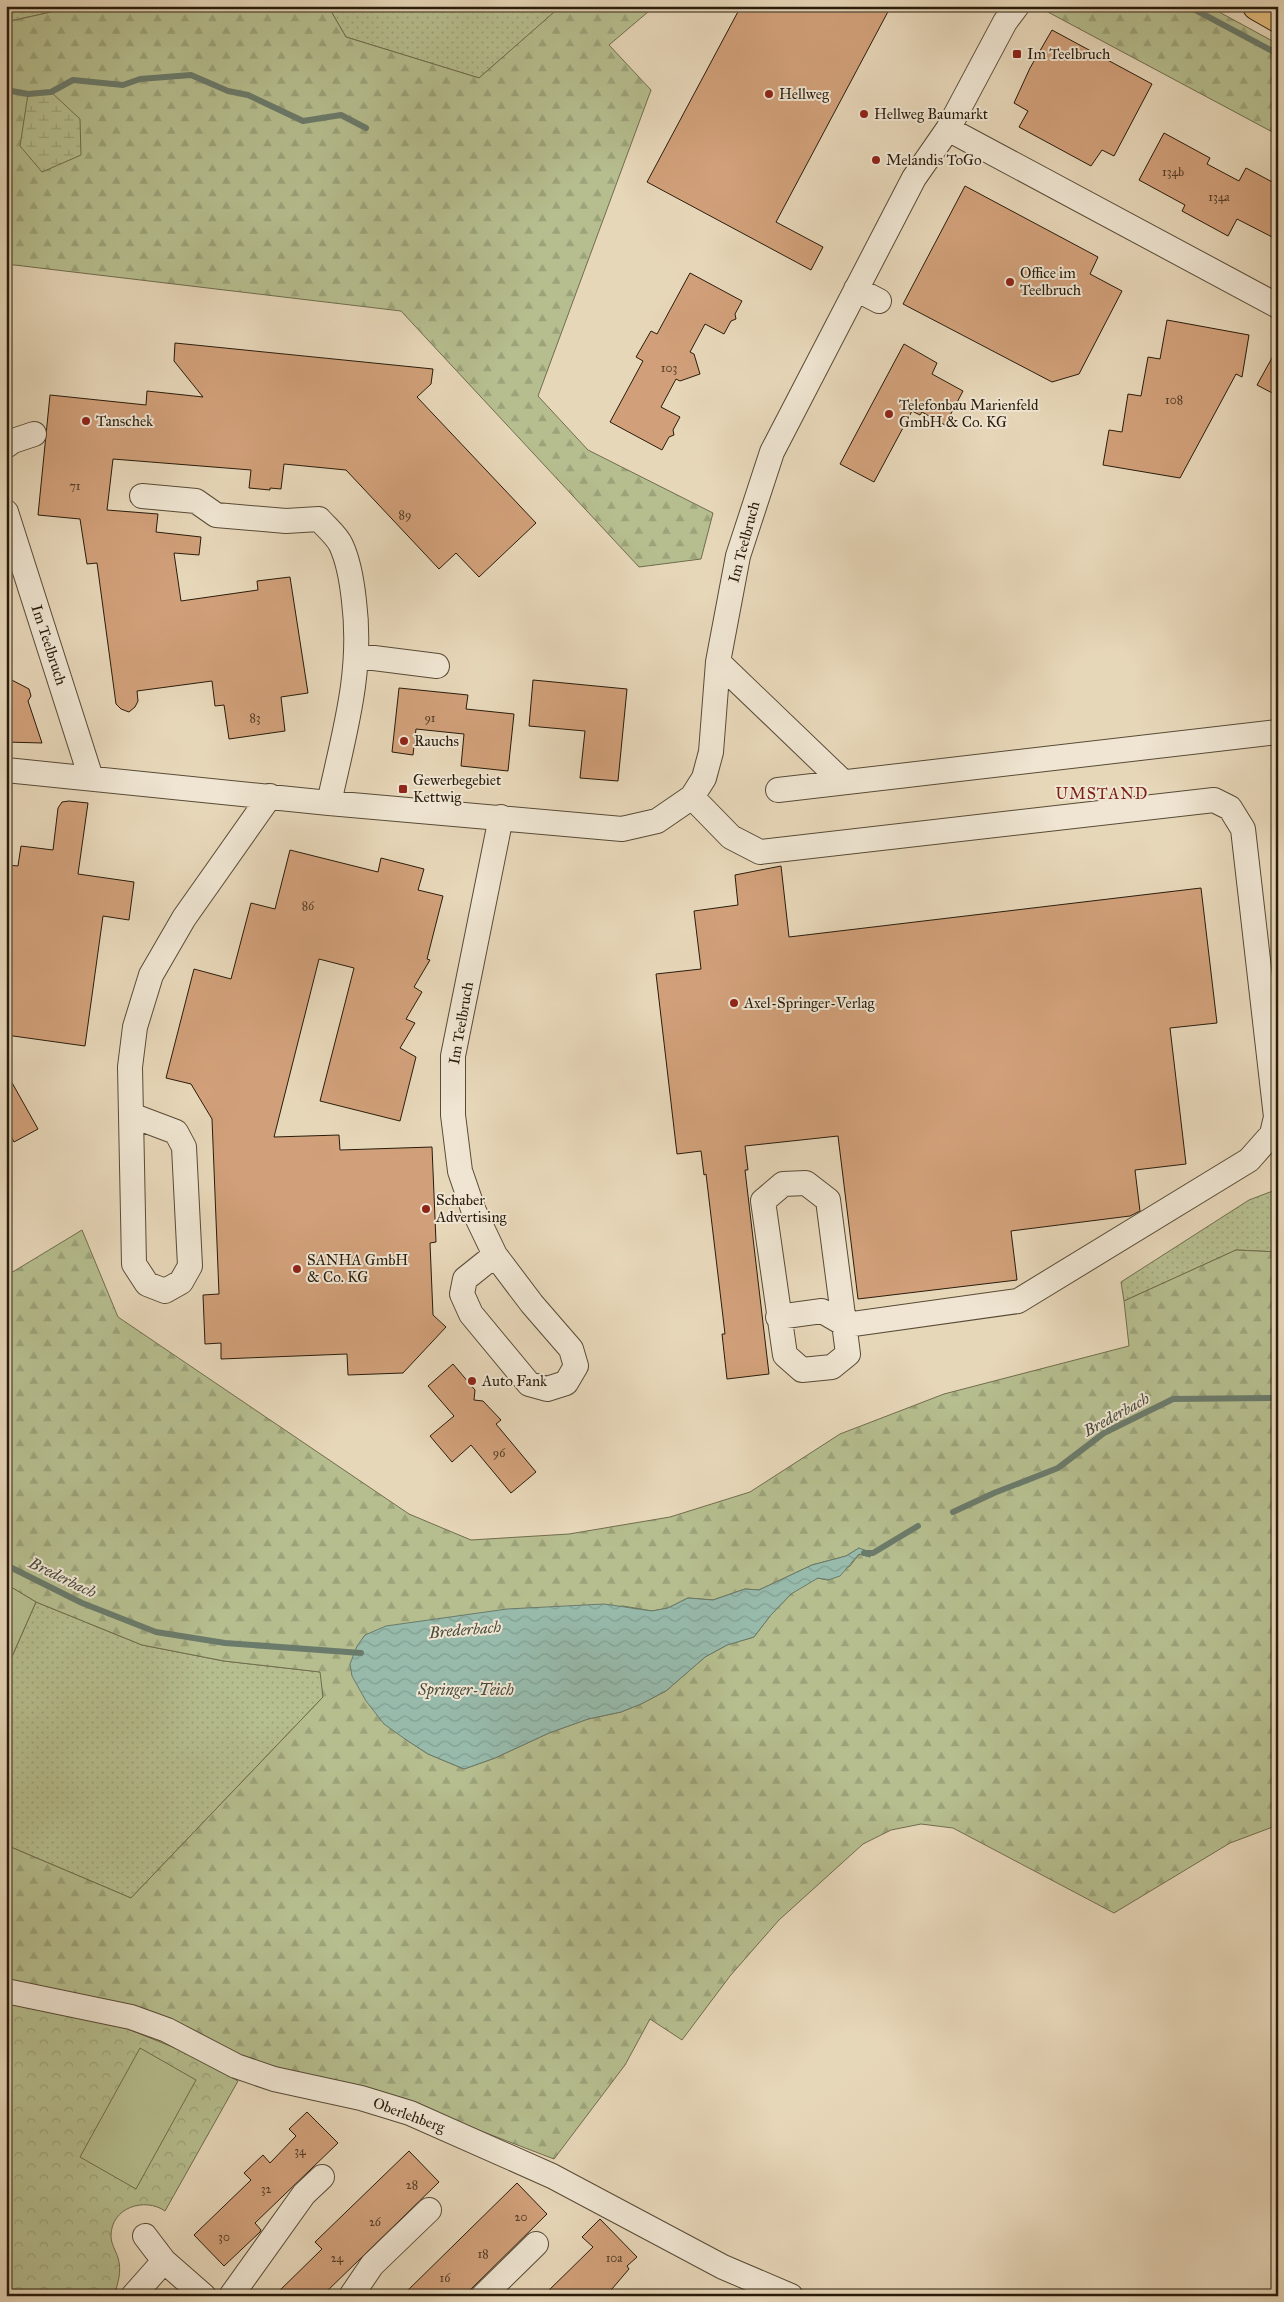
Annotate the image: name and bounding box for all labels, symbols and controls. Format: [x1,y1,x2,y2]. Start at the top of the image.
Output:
place label: Im Teelbruch [1027,45,1111,63]
marker: Im Teelbruch [1011,48,1023,60]
place label: Hellweg [779,85,830,103]
marker: Hellweg [763,88,775,100]
place label: Hellweg Baumarkt [874,105,989,123]
marker: Hellweg Baumarkt [858,108,870,120]
place label: Melandis ToGo [886,151,982,169]
marker: Melandis ToGo [870,154,882,166]
house number: 134b [1162,165,1184,179]
house number: 134a [1208,190,1231,204]
place label: Office im Teelbruch [1020,264,1082,299]
marker: Office im Teelbruch [1004,276,1016,288]
house number: 103 [661,361,677,375]
house number: 108 [1165,393,1183,407]
place label: Telefonbau Marienfeld GmbH & Co. KG [899,396,1039,431]
marker: Telefonbau Marienfeld GmbH & Co. KG [883,408,895,420]
place label: Tanschek [96,412,153,430]
marker: Tanschek [80,415,92,427]
house number: 71 [69,479,81,493]
street label: Im Teelbruch [725,499,764,585]
house number: 89 [399,508,411,522]
street label: Im Teelbruch [28,603,71,688]
house number: 83 [249,711,261,725]
house number: 91 [424,711,436,725]
place label: Rauchs [414,732,459,750]
marker: Rauchs [398,735,410,747]
place label: Gewerbegebiet Kettwig [413,771,502,806]
marker: Gewerbegebiet Kettwig [397,783,409,795]
district label: UMSTAND [1056,784,1148,803]
house number: 86 [302,899,315,913]
street label: Im Teelbruch [445,980,477,1066]
place label: Axel-Springer-Verlag [743,994,876,1012]
marker: Axel-Springer-Verlag [728,997,740,1009]
place label: Schaber Advertising [435,1191,508,1226]
marker: Schaber Advertising [420,1203,432,1215]
place label: SANHA GmbH & Co. KG [307,1251,408,1286]
marker: SANHA GmbH & Co. KG [291,1263,303,1275]
place label: Auto Fank [481,1372,547,1390]
marker: Auto Fank [466,1375,478,1387]
water label: Brederbach [1079,1388,1153,1441]
house number: 96 [493,1446,506,1460]
water label: Brederbach [25,1553,100,1602]
water label: Brederbach [427,1617,502,1642]
water label: Springer-Teich [417,1680,514,1700]
street label: Oberlehberg [371,2094,448,2137]
house number: 34 [294,2144,306,2158]
house number: 28 [406,2178,418,2192]
house number: 32 [261,2182,271,2196]
house number: 20 [515,2210,527,2224]
house number: 26 [369,2215,382,2229]
house number: 30 [218,2230,230,2244]
house number: 18 [477,2247,489,2261]
house number: 24 [331,2251,344,2265]
house number: 10a [606,2251,623,2265]
house number: 16 [440,2271,451,2285]

